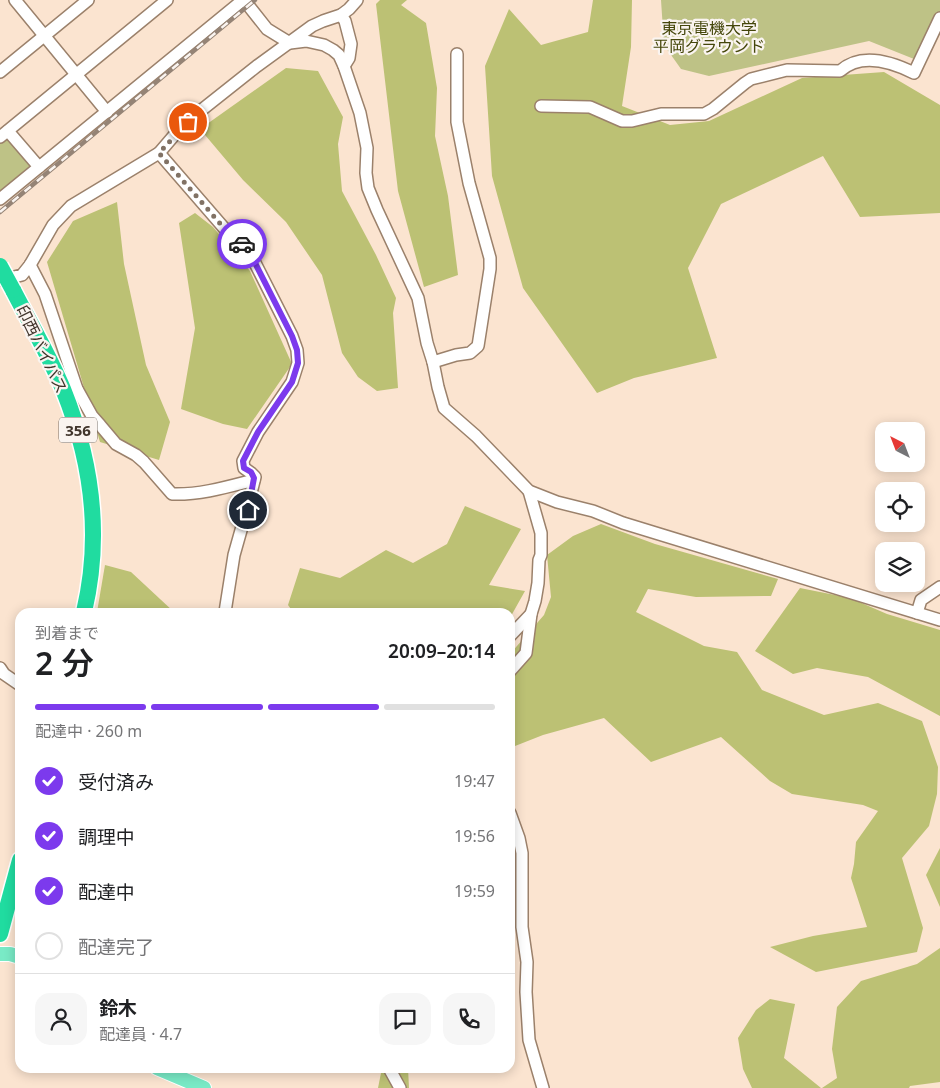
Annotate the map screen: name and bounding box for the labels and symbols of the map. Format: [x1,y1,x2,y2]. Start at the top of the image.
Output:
park label: 東京電機大学 平岡グラウンド [653,17,765,57]
pin [167,101,209,143]
courier [217,219,267,269]
street label: 印西バイパス [11,301,73,397]
road number: 356 [59,418,97,442]
north arrow [875,422,925,472]
pin [227,489,269,531]

